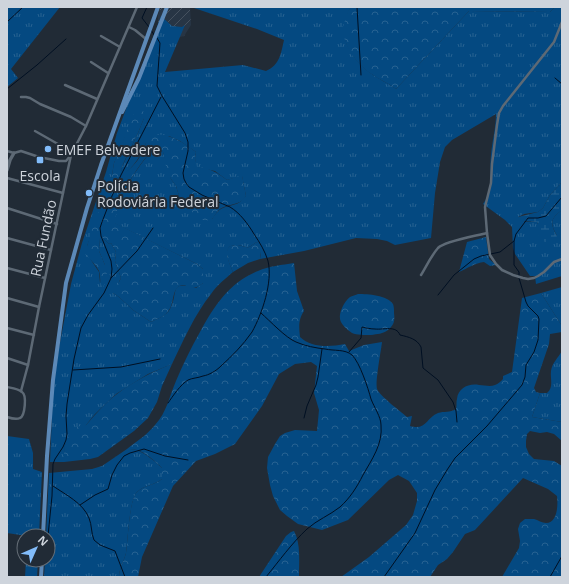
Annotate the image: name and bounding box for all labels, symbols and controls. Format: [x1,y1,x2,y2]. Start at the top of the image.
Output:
place label: EMEF Belvedere [56,140,160,159]
marker: EMEF Belvedere [43,144,53,154]
marker: Escola [35,155,45,165]
place label: Escola [20,166,60,185]
place label: Polícia Rodoviária Federal [97,176,219,211]
marker: Polícia Rodoviária Federal [84,188,94,198]
street label: Rua Fundão [26,198,60,278]
north arrow [16,528,56,568]
text: N [35,532,52,549]

